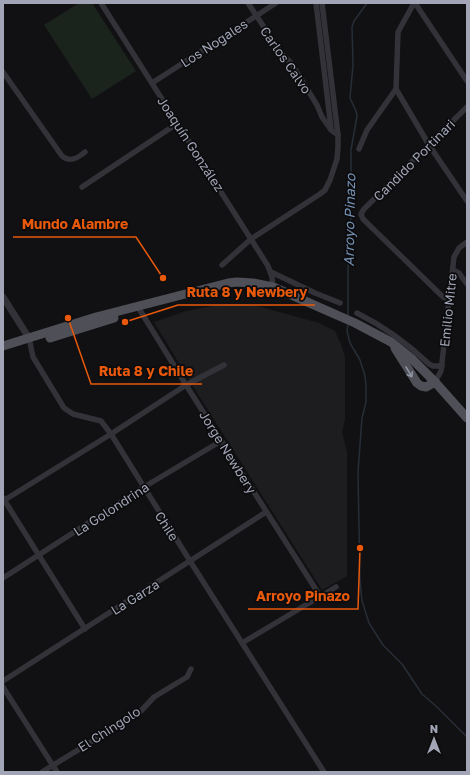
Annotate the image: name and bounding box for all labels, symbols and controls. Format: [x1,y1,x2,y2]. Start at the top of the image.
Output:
street label: Los Nogales [177,15,251,71]
street label: Carlos Calvo [257,23,315,97]
street label: Joaquín González [154,93,228,195]
street label: Candido Portinari [370,116,458,204]
water label: Arroyo Pinazo [340,172,358,267]
callout: Mundo Alambre [13,211,136,237]
text: Mundo Alambre [22,215,128,232]
street label: Emilio Mitre [436,272,460,348]
callout: Ruta 8 y Newbery [178,279,315,305]
text: Ruta 8 y Newbery [187,283,308,300]
callout: Ruta 8 y Chile [91,358,202,384]
text: Ruta 8 y Chile [99,362,193,379]
one-way arrow [406,366,414,378]
street label: Jorge Newbery [196,408,260,497]
street label: La Golondrina [70,479,152,539]
street label: Chile [152,508,182,544]
street label: La Garza [108,576,162,618]
callout: Arroyo Pinazo [248,583,358,609]
text: Arroyo Pinazo [256,587,350,604]
street label: El Chingolo [75,703,143,755]
north arrow [414,719,454,759]
text: N [430,722,438,735]

